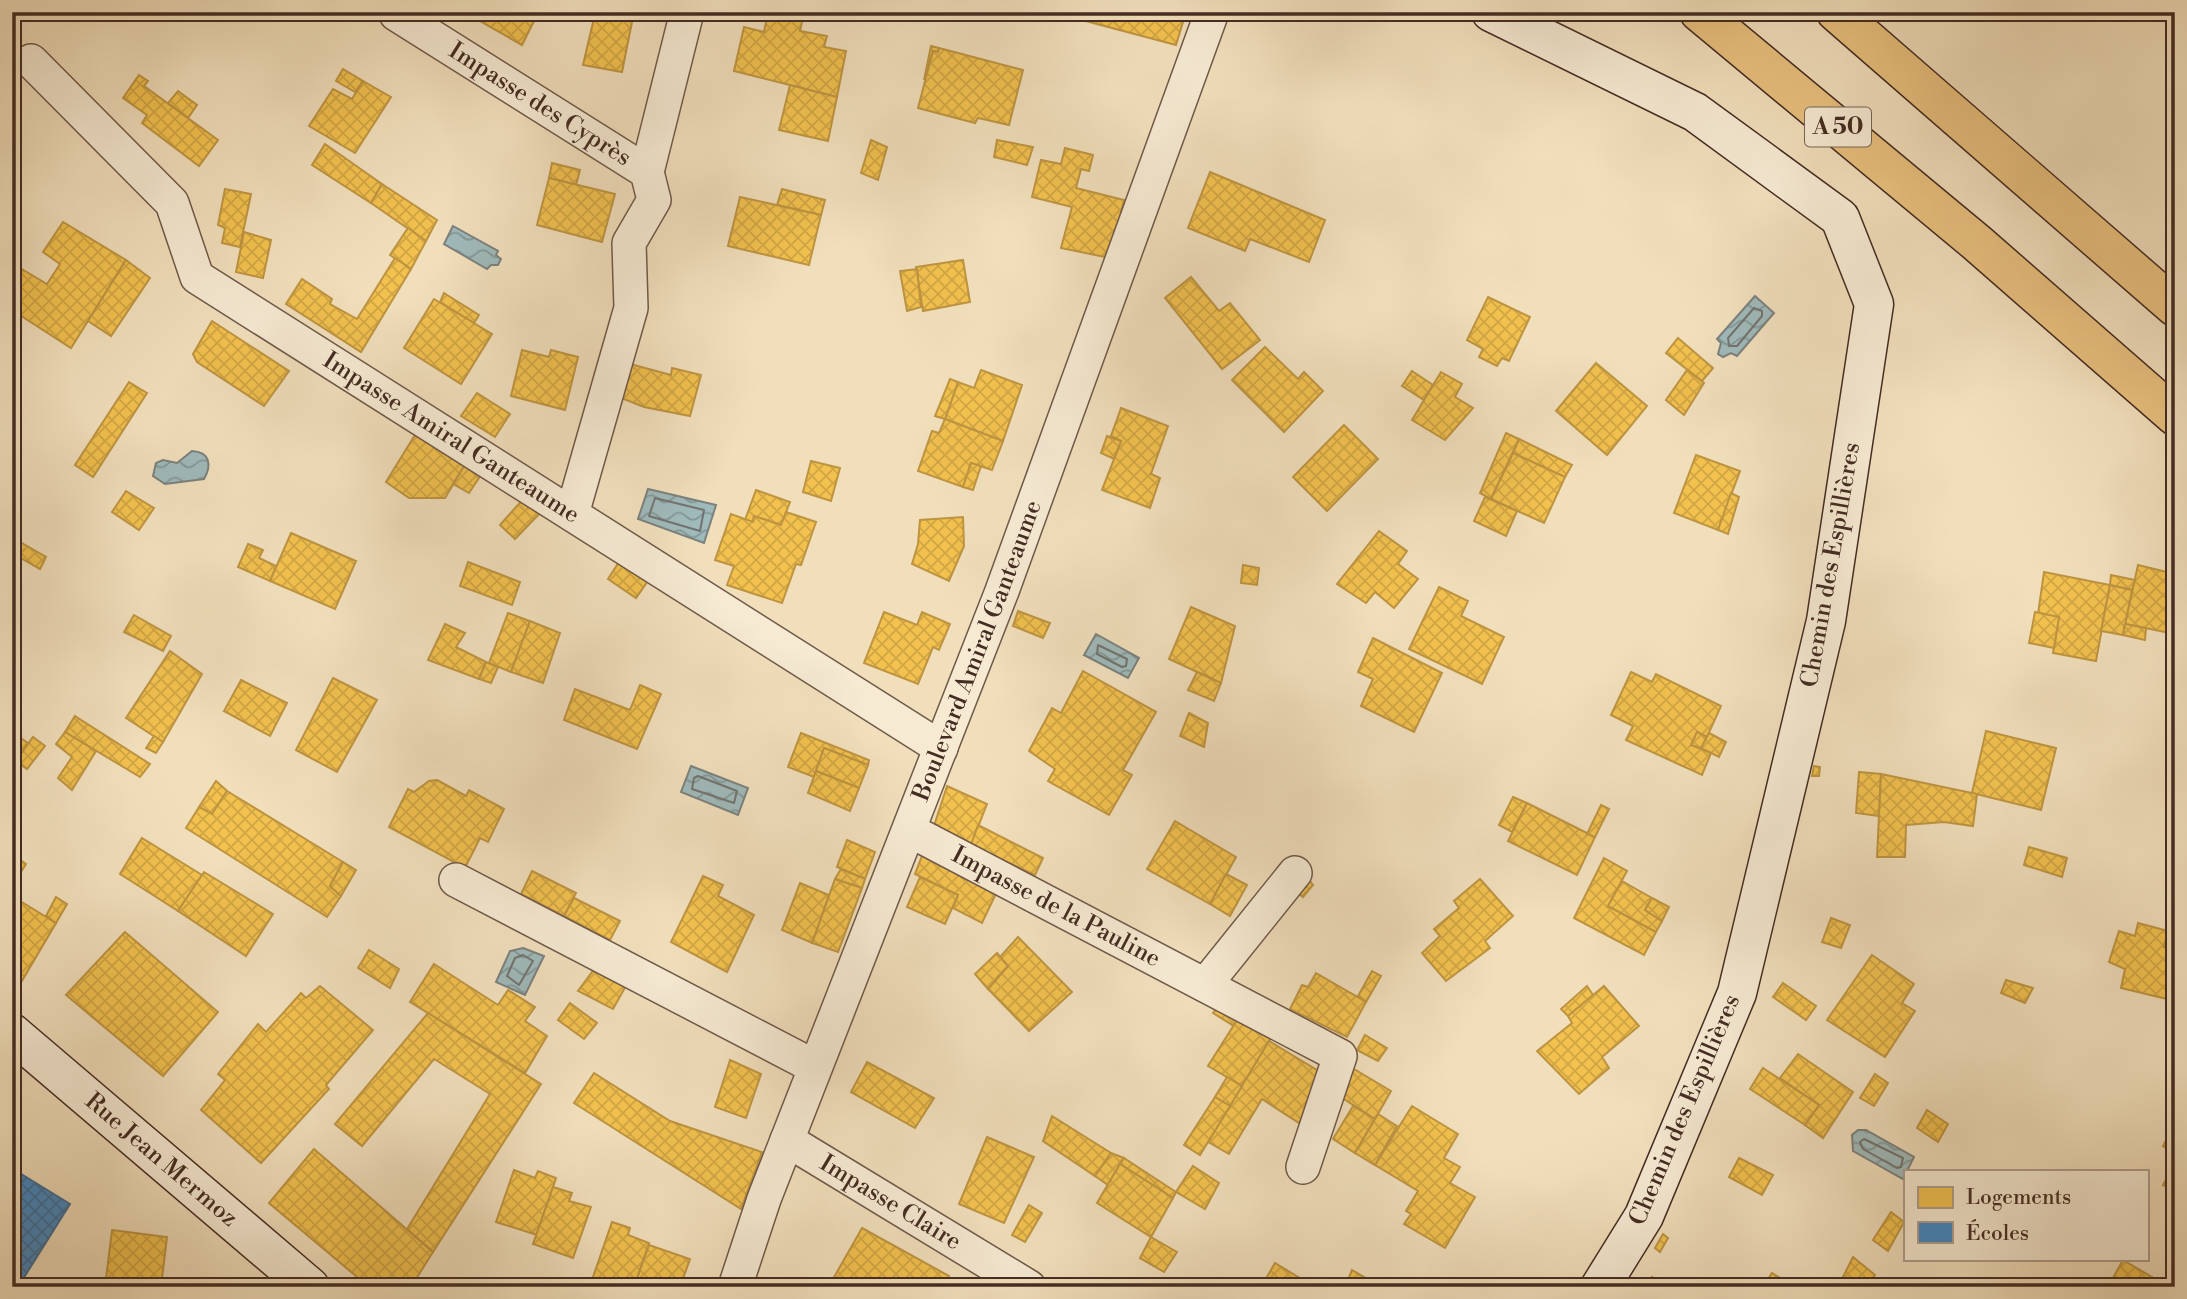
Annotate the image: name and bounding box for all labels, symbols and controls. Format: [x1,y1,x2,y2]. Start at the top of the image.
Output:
street label: Impasse des Cyprès [443,36,637,173]
road number: A 50 [1805,108,1871,146]
street label: Impasse Amiral Ganteaume [317,346,585,530]
street label: Chemin des Espillières [1795,440,1867,690]
street label: Boulevard Amiral Ganteaume [906,496,1049,806]
street label: Impasse de la Pauline [946,840,1166,974]
street label: Chemin des Espillières [1623,990,1747,1230]
street label: Rue Jean Mermoz [79,1087,244,1234]
street label: Impasse Claire [814,1148,967,1257]
legend [1904,1170,2148,1260]
text: Logements [1966,1185,2071,1211]
text: Écoles [1966,1219,2029,1247]

